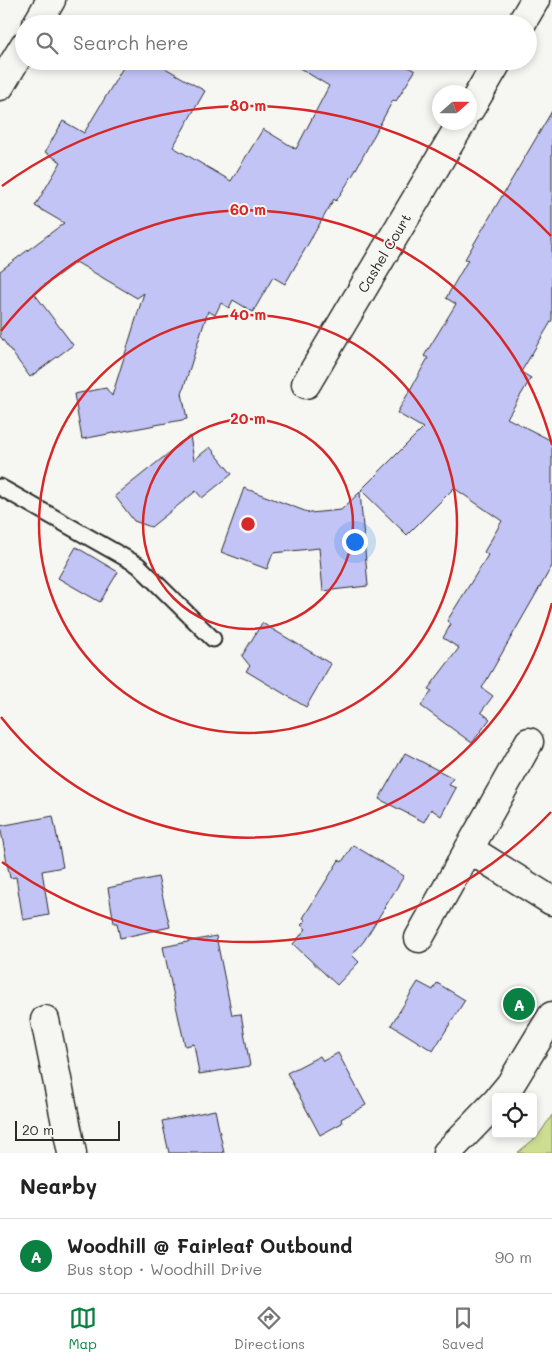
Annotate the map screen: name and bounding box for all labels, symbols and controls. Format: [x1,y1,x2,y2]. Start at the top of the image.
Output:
search box [15,15,537,70]
icon: search [33,29,61,57]
text: Search here [73,30,189,55]
north arrow [432,85,477,130]
text: 80 m [230,95,266,115]
text: 60 m [230,199,266,219]
street label: Cashel Court [353,210,415,296]
text: 40 m [230,304,266,324]
text: 20 m [230,408,266,428]
centre of rings [239,515,257,533]
your location [342,529,368,555]
pin: A [503,985,535,1023]
map controls [492,1093,537,1138]
button: locate [492,1093,537,1138]
scale bar [15,1118,120,1141]
text: 20 m [22,1120,54,1139]
text: Nearby [20,1172,97,1199]
text: Woodhill @ Fairleaf Outbound [67,1233,352,1258]
text: A [30,1246,42,1267]
text: 90 m [495,1246,532,1267]
text: Bus stop · Woodhill Drive [67,1258,263,1279]
tab: Map [68,1304,97,1353]
tab: Directions [234,1304,305,1353]
tab: Saved [442,1304,484,1353]

